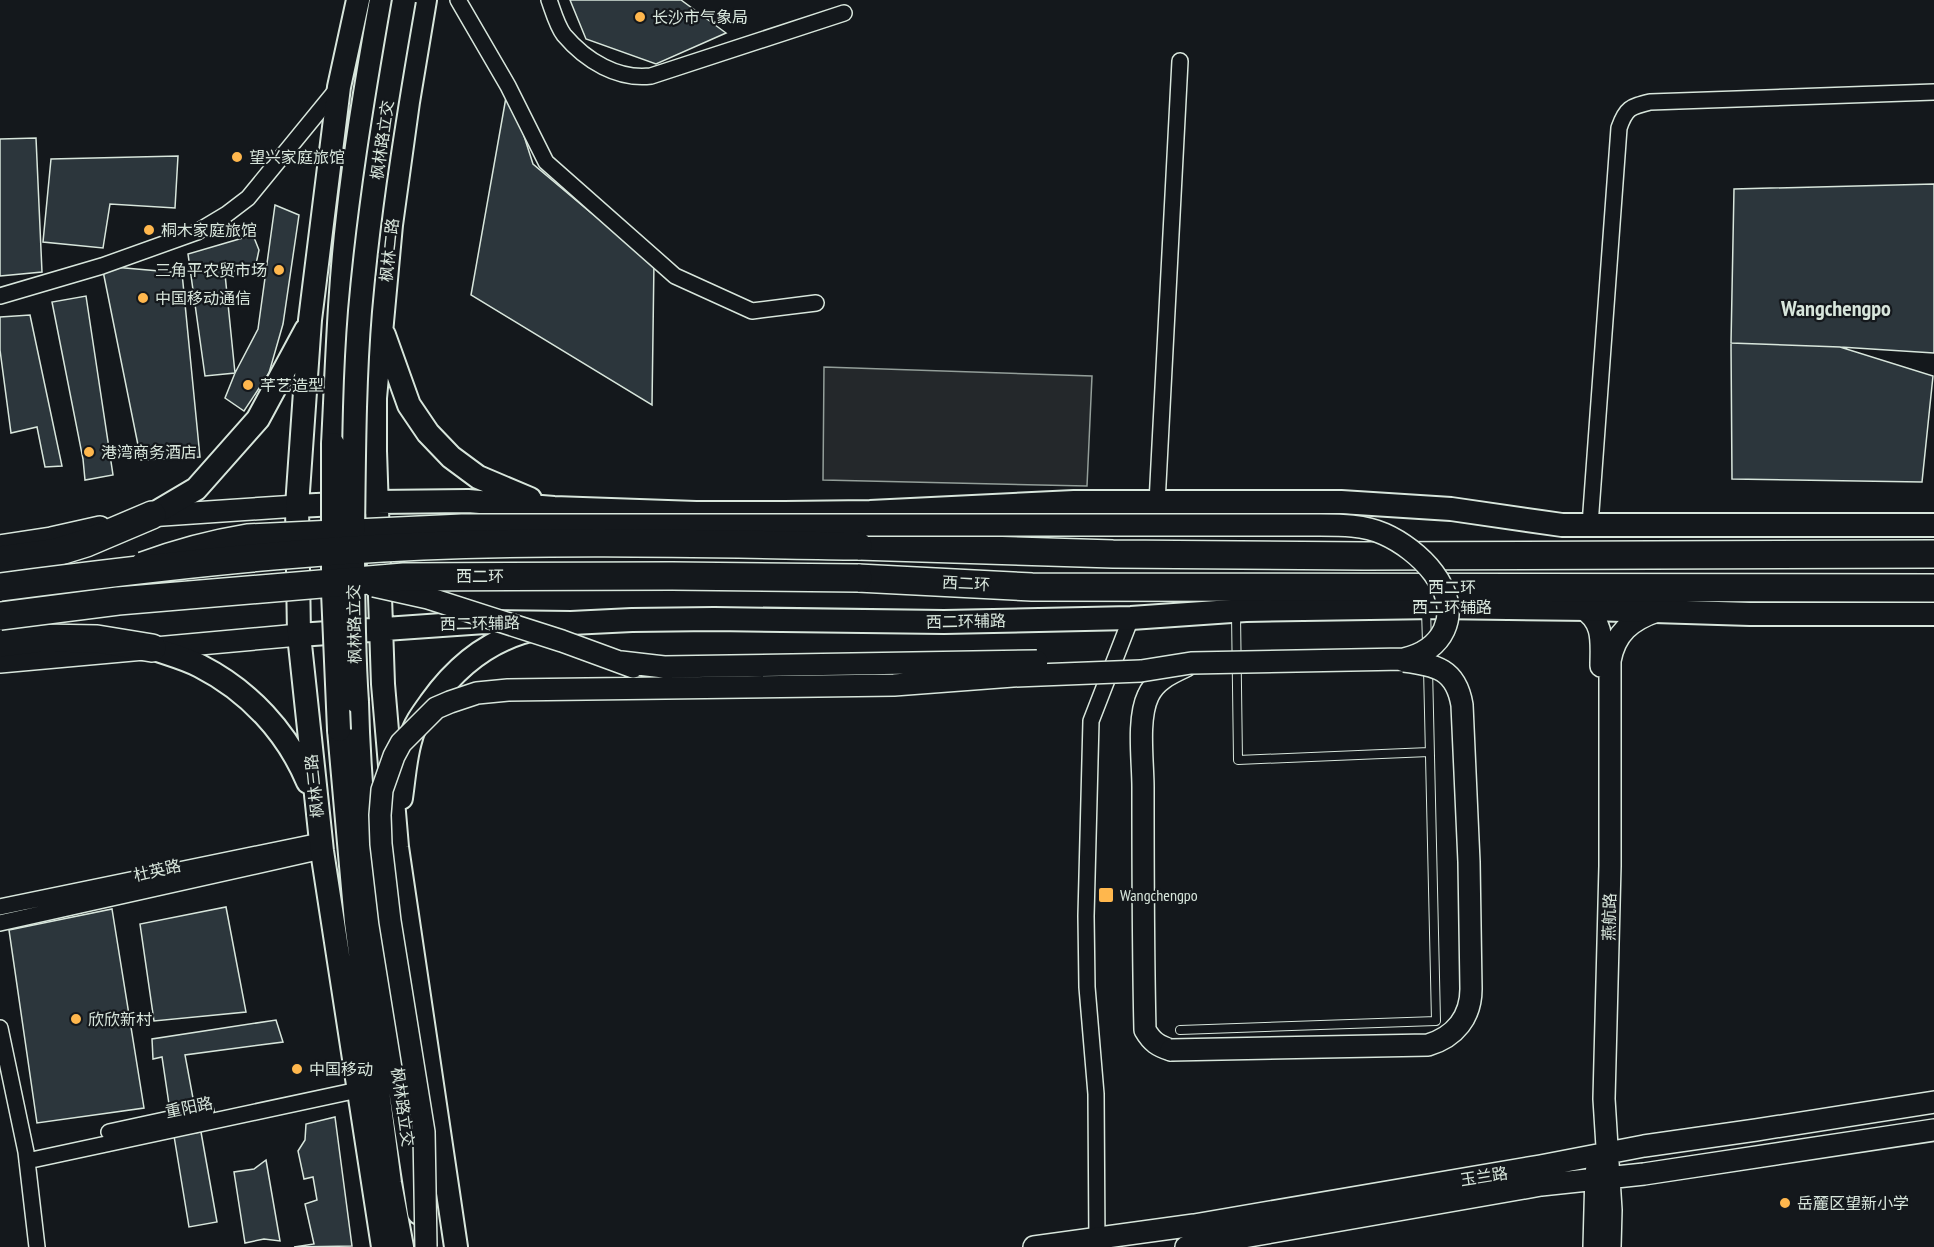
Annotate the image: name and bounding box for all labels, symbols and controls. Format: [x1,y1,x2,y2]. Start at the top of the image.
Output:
place label: 长沙市气象局 [652,7,748,27]
marker: 长沙市气象局 [633,10,647,24]
street label: 枫林路立交 [367,99,397,181]
place label: 望兴家庭旅馆 [249,147,345,167]
marker: 望兴家庭旅馆 [230,150,244,164]
street label: 枫林二路 [376,217,402,283]
place label: 桐木家庭旅馆 [161,220,257,240]
marker: 桐木家庭旅馆 [142,223,156,237]
place label: 三角平农贸市场 [155,260,267,280]
marker: 三角平农贸市场 [272,263,286,277]
place label: 中国移动通信 [155,288,251,308]
marker: 中国移动通信 [136,291,150,305]
district label: Wangchengpo [1780,294,1891,322]
place label: 芊艺造型 [260,375,324,395]
marker: 芊艺造型 [241,378,255,392]
place label: 港湾商务酒店 [101,442,197,462]
marker: 港湾商务酒店 [82,445,96,459]
street label: 西二环 [456,566,504,586]
street label: 西二环 [942,572,990,594]
street label: 西二环 [1428,577,1476,597]
street label: 枫林路立交 [343,584,365,664]
street label: 西二环辅路 [1412,597,1492,617]
street label: 西二环辅路 [926,610,1006,632]
street label: 西二环辅路 [440,612,520,634]
street label: 枫林三路 [301,753,327,819]
street label: 杜英路 [131,855,183,885]
place label: Wangchengpo [1120,885,1198,905]
marker: Wangchengpo [1097,886,1115,904]
street label: 燕航路 [1599,893,1619,941]
place label: 欣欣新村 [88,1009,152,1029]
marker: 欣欣新村 [69,1012,83,1026]
place label: 中国移动 [309,1059,373,1079]
marker: 中国移动 [290,1062,304,1076]
street label: 枫林路立交 [388,1066,418,1148]
street label: 重阳路 [163,1092,215,1122]
street label: 玉兰路 [1459,1162,1509,1190]
place label: 岳麓区望新小学 [1797,1193,1909,1213]
marker: 岳麓区望新小学 [1778,1196,1792,1210]

